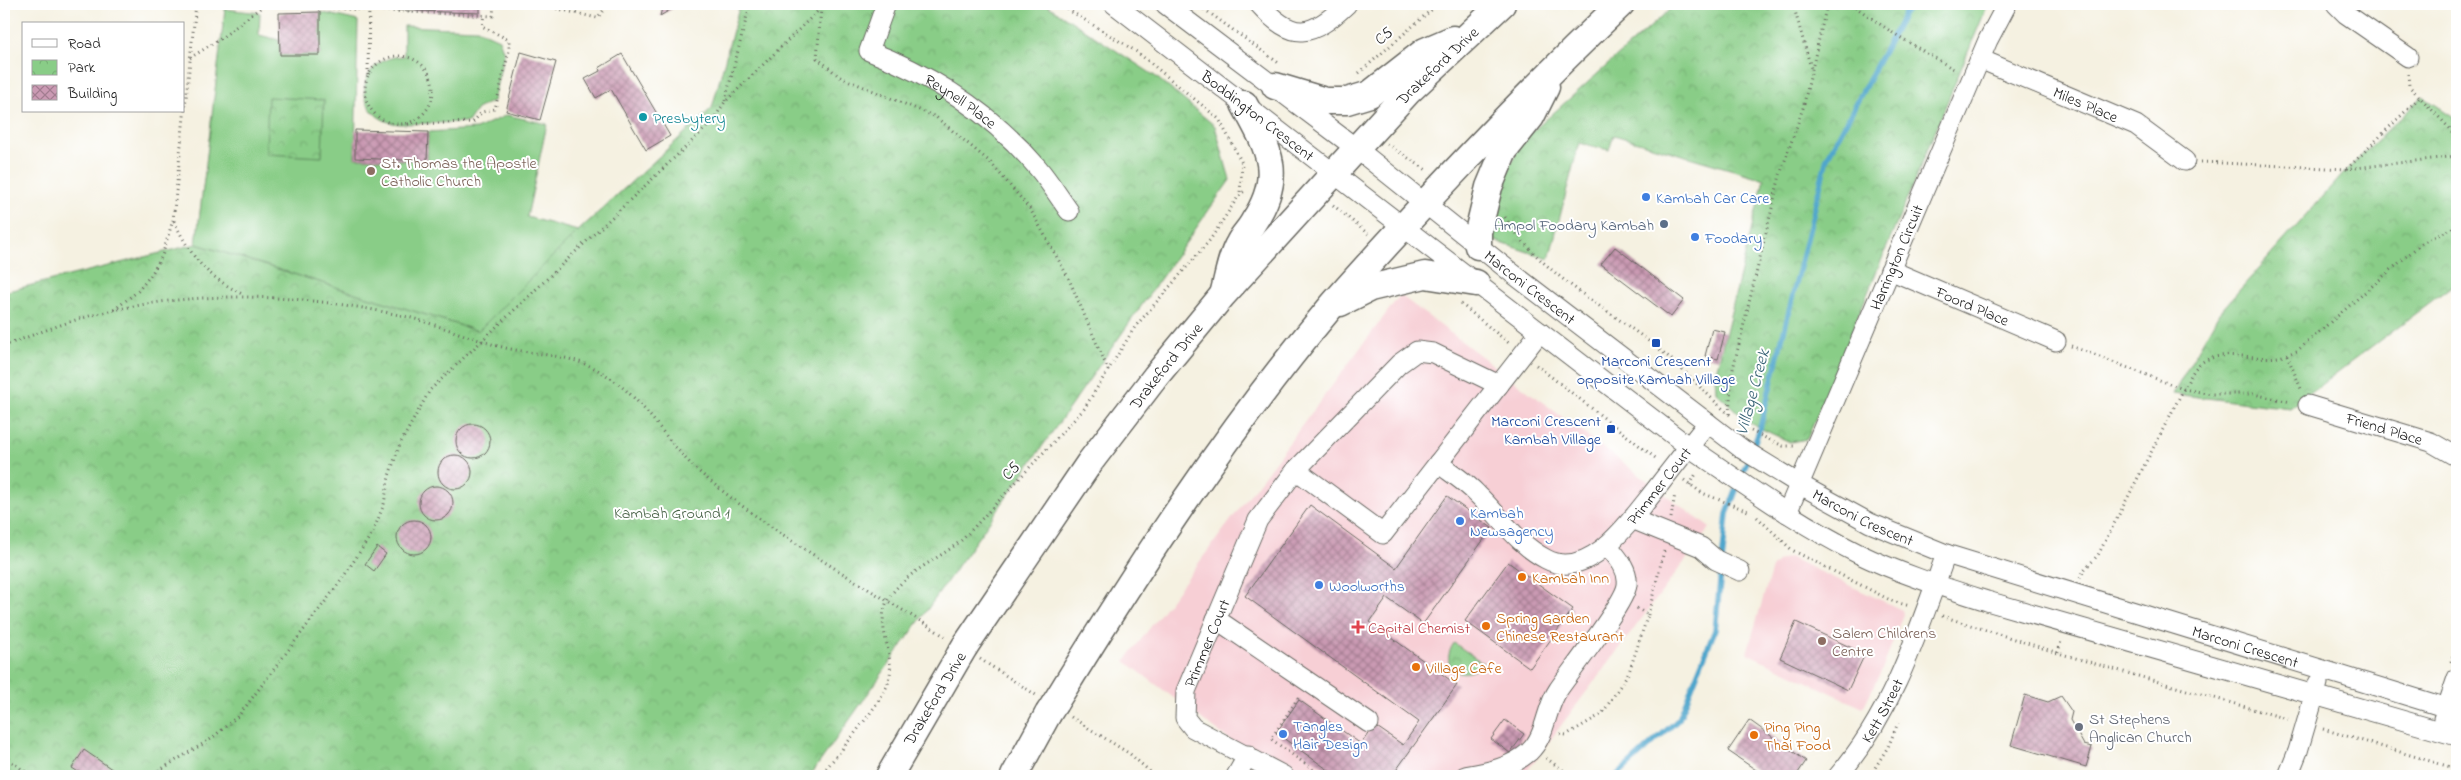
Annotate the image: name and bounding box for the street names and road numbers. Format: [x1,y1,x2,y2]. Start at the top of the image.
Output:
street label: Drakeford Drive [1391,21,1486,112]
street label: C5 [1370,22,1399,51]
street label: Boddington Crescent [1194,65,1319,168]
street label: Reynell Place [920,69,1002,136]
street label: Miles Place [2049,81,2122,130]
street label: Harrington Circuit [1864,201,1931,314]
street label: Marconi Crescent [1478,245,1581,332]
street label: Foord Place [1931,281,2013,334]
street label: Drakeford Drive [1124,317,1210,416]
street label: Friend Place [2342,407,2426,453]
street label: Primmer Court [1622,442,1699,531]
street label: C5 [997,457,1026,486]
street label: Marconi Crescent [1807,484,1917,554]
street label: Primmer Court [1179,595,1238,691]
street label: Marconi Crescent [2189,620,2302,676]
street label: Drakeford Drive [898,647,974,751]
street label: Kett Street [1856,675,1911,748]

